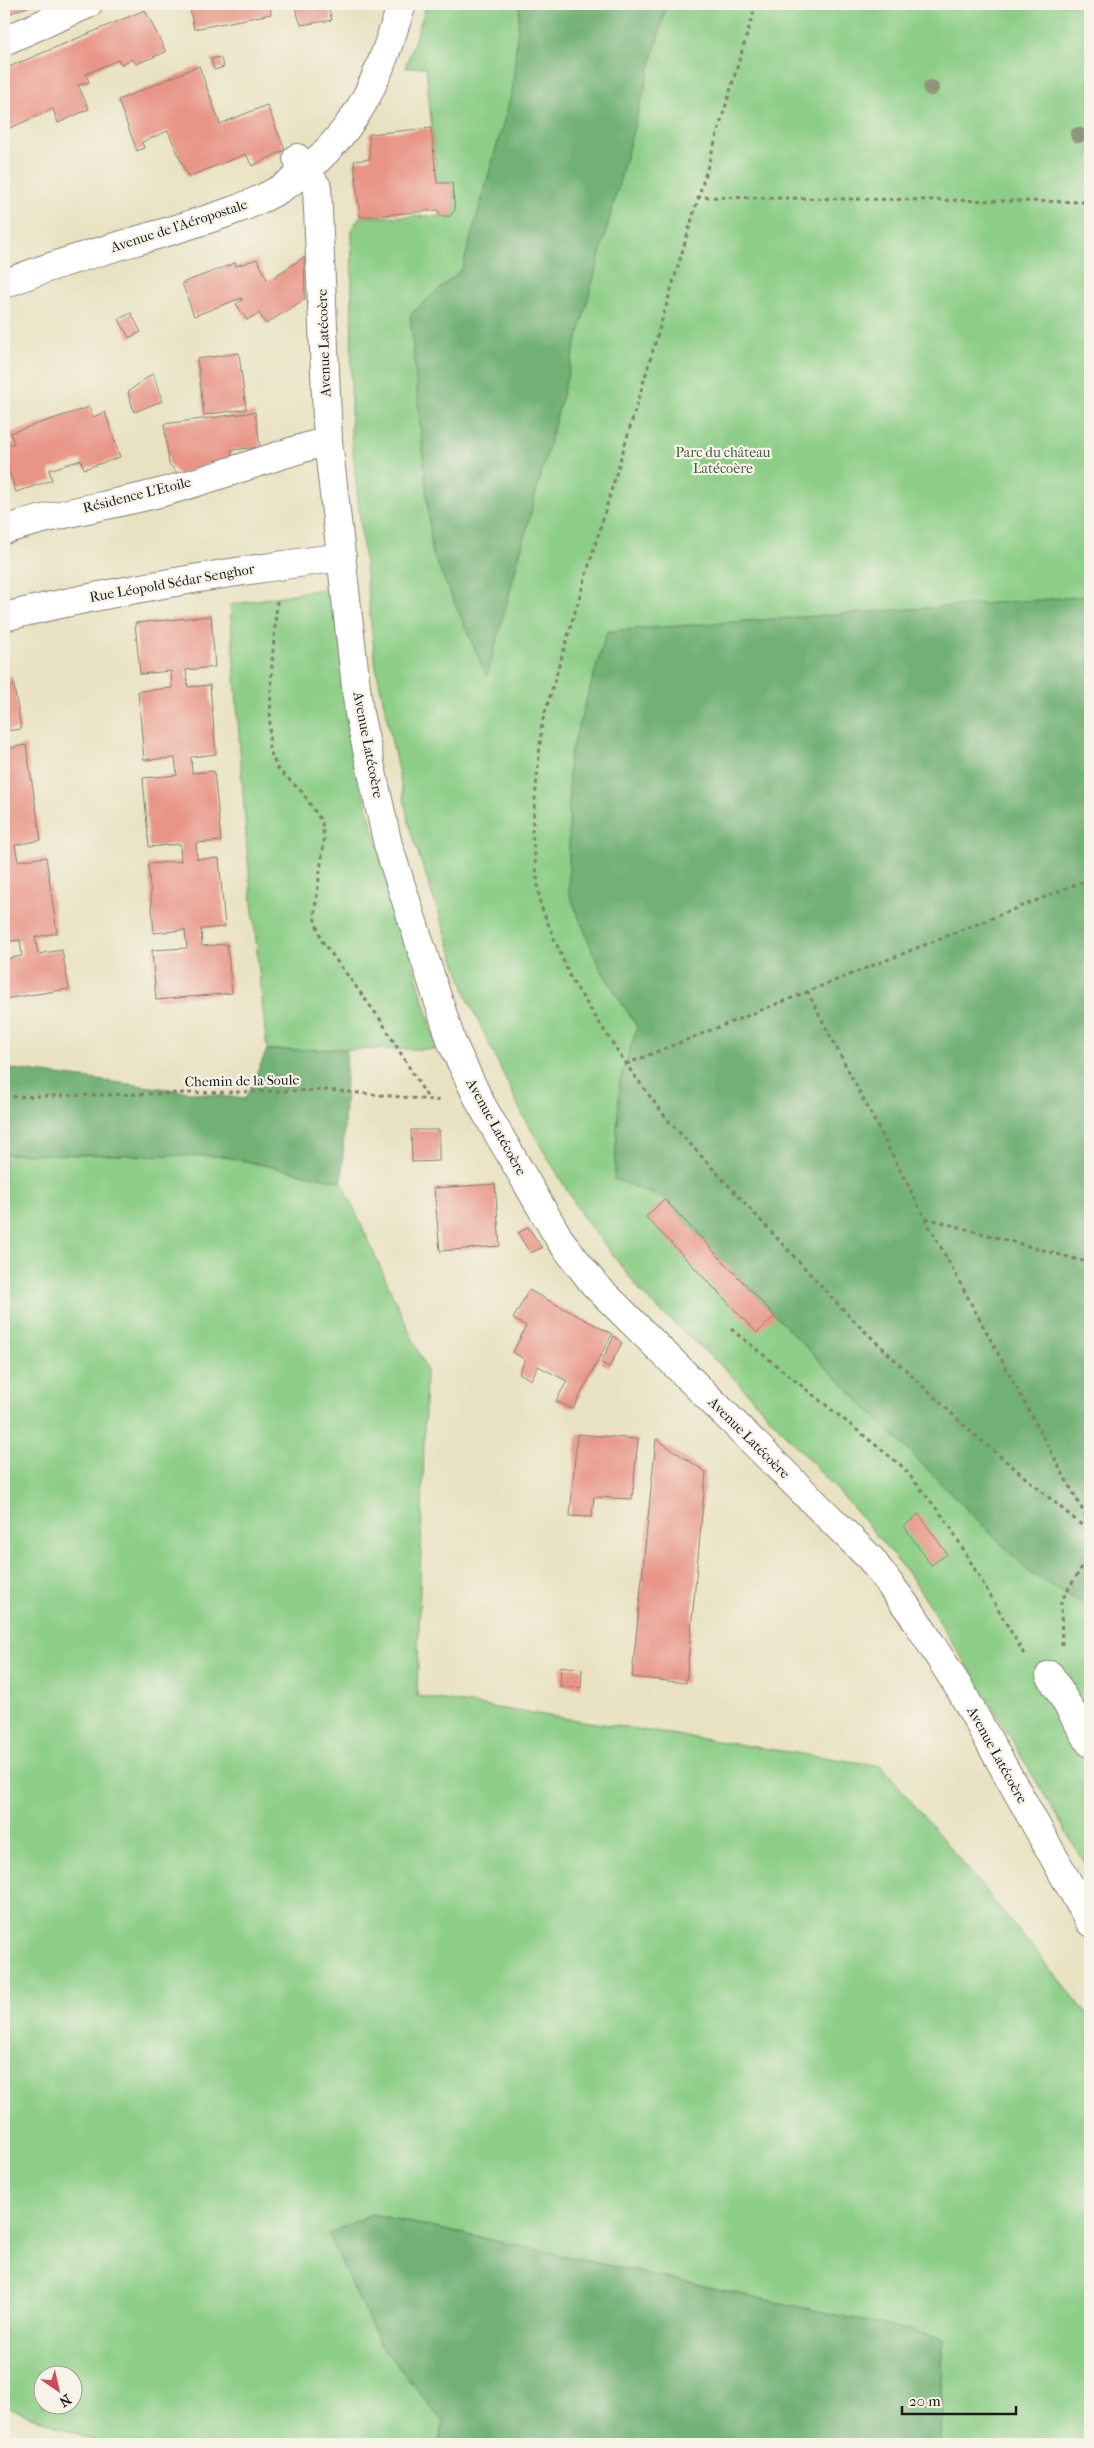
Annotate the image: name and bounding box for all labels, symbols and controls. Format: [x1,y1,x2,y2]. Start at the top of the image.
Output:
street label: Avenue de l'Aéropostale [107,196,250,256]
street label: Avenue Latécoère [314,289,334,398]
park label: Parc du château Latécoère [675,444,771,477]
street label: Résidence L'Etoile [81,473,193,517]
street label: Rue Léopold Sédar Senghor [88,560,256,606]
street label: Avenue Latécoère [349,689,387,800]
street label: Chemin de la Soule [184,1071,300,1091]
street label: Avenue Latécoère [462,1075,530,1178]
street label: Avenue Latécoère [704,1393,793,1482]
street label: Avenue Latécoère [963,1703,1031,1806]
north arrow [32,2366,82,2416]
scale bar [902,2383,1015,2415]
text: N [56,2390,74,2411]
text: 20 m [909,2392,941,2410]

